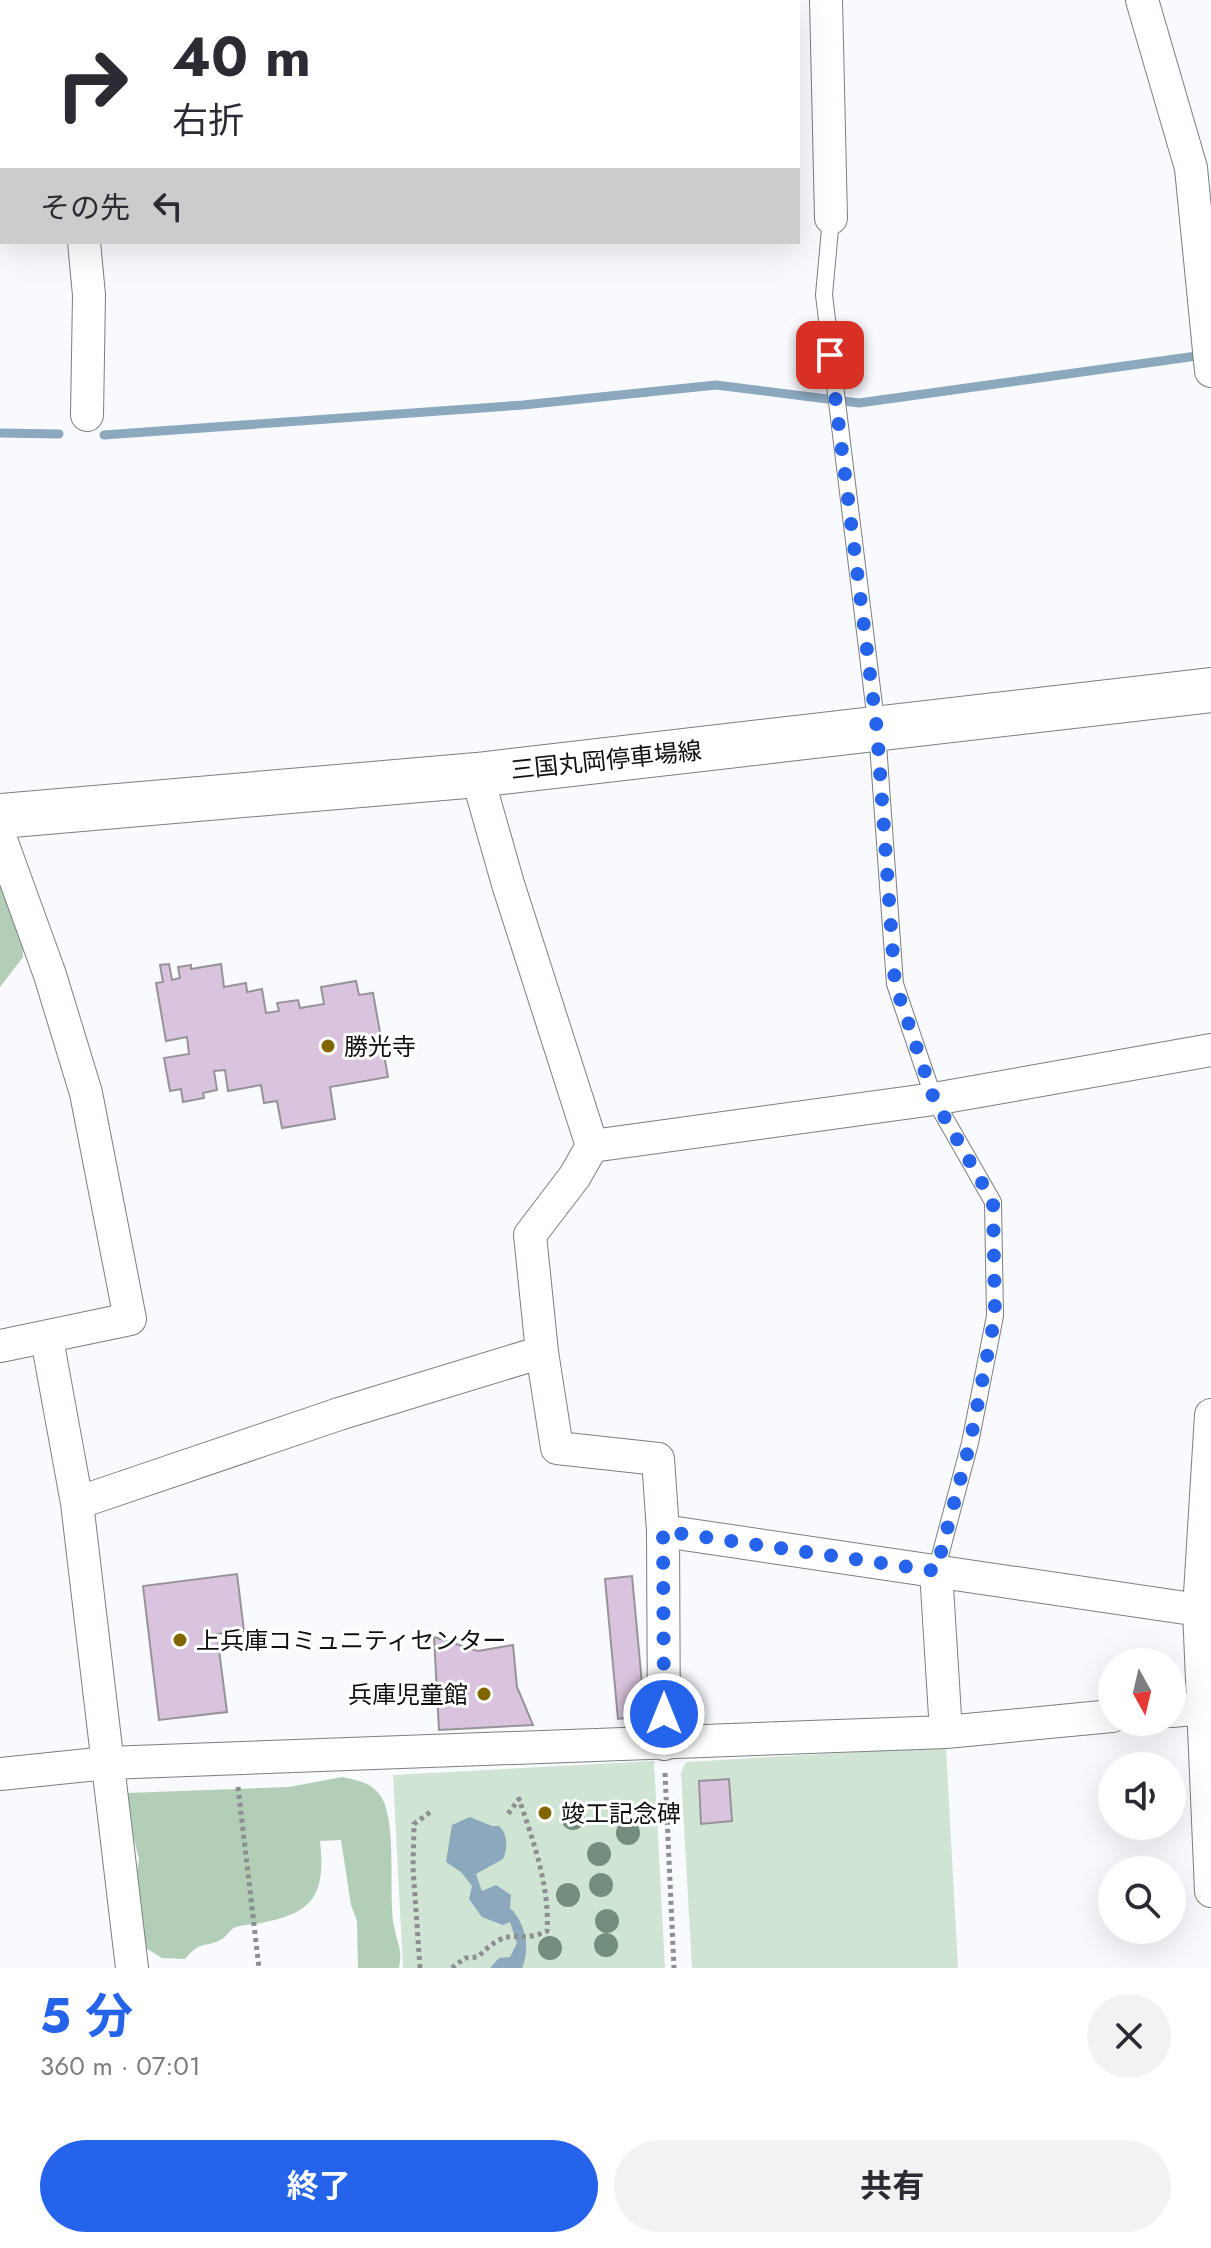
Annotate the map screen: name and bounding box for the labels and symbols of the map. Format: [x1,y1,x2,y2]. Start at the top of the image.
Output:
pin [796,321,864,389]
street label: 三国丸岡停車場線 [509,733,703,787]
place label: 勝光寺 [344,1029,416,1064]
marker: 勝光寺 [319,1037,337,1055]
place label: 上兵庫コミュニティセンター [196,1623,507,1658]
marker: 上兵庫コミュニティセンター [171,1631,189,1649]
north arrow [1098,1648,1186,1736]
position arrow [622,1672,706,1756]
place label: 兵庫児童館 [348,1677,468,1712]
marker: 兵庫児童館 [475,1685,493,1703]
place label: 竣工記念碑 [561,1796,681,1831]
marker: 竣工記念碑 [536,1804,554,1822]

